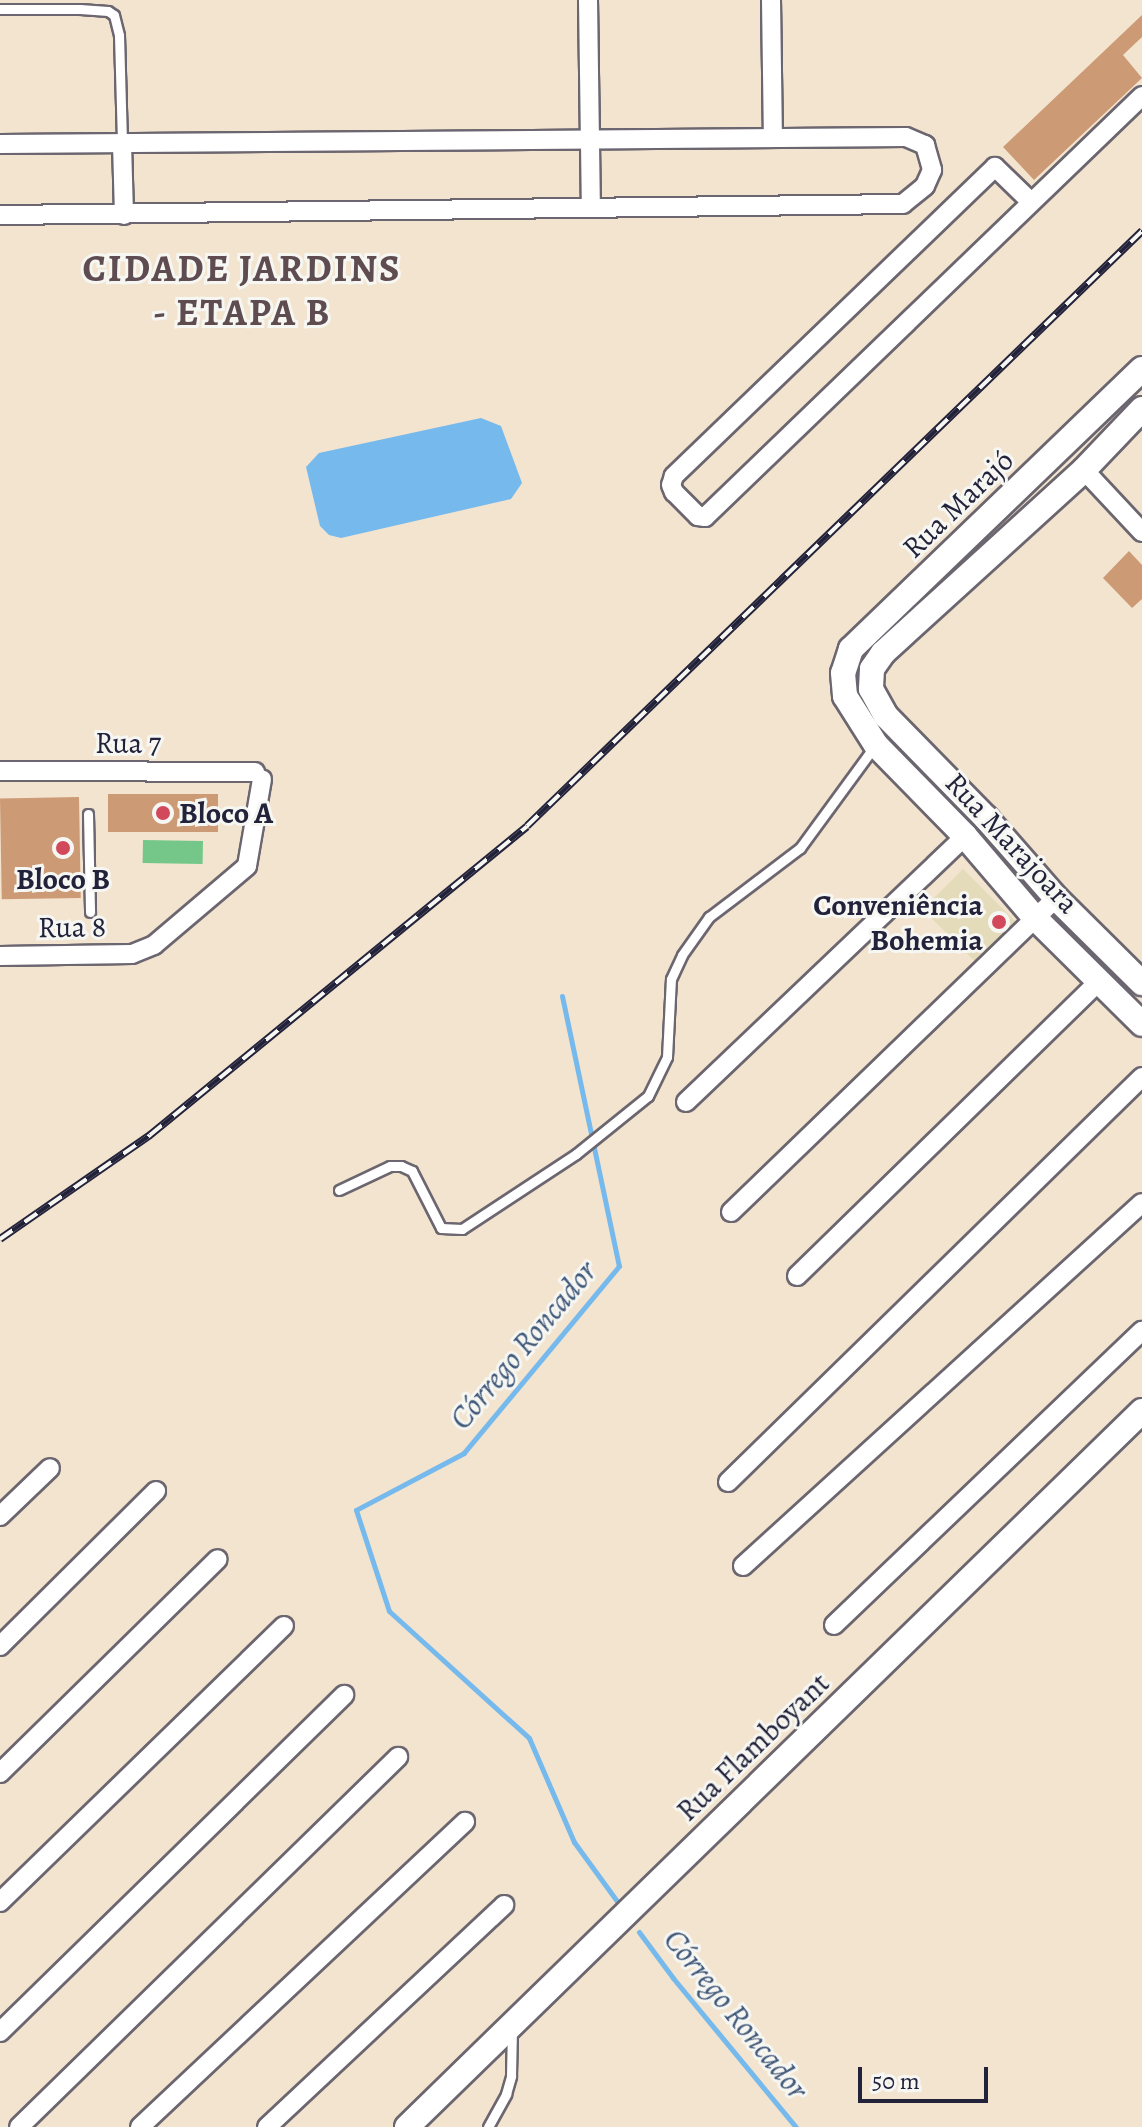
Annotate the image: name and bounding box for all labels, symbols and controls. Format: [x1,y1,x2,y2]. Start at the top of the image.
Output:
district label: CIDADE JARDINS - ETAPA B [82,246,402,336]
street label: Rua Marajó [895,442,1021,566]
street label: Rua 7 [95,725,161,761]
street label: Rua Marajoara [938,765,1086,921]
place label: Bloco A [179,795,273,831]
marker: Bloco A [154,804,172,822]
marker: Bloco B [54,839,72,857]
place label: Bloco B [16,861,110,897]
place label: Conveniência Bohemia [813,887,983,958]
street label: Rua 8 [38,908,106,946]
marker: Conveniência Bohemia [990,913,1008,931]
water label: Córrego Roncador [441,1253,605,1437]
street label: Rua Flamboyant [669,1665,837,1829]
water label: Córrego Roncador [656,1921,816,2107]
scale bar [862,2051,992,2101]
text: 50 m [872,2065,920,2097]

